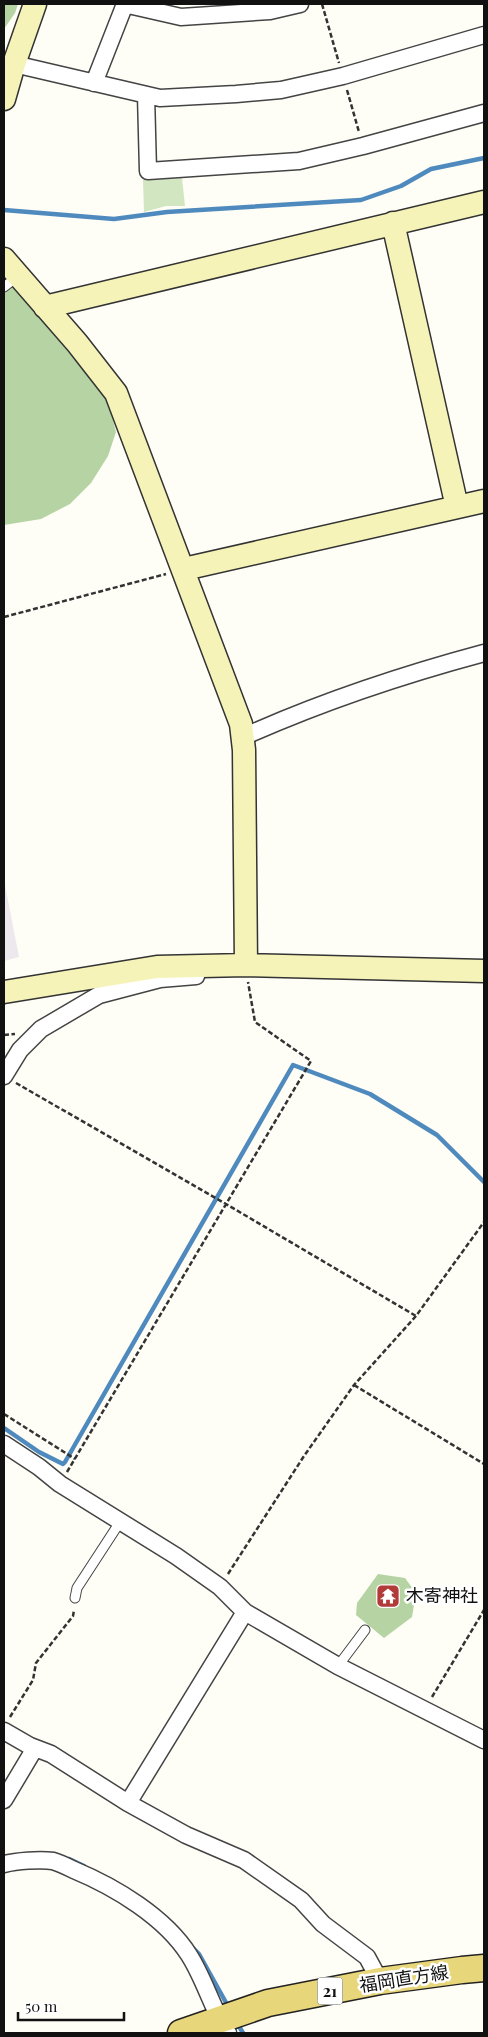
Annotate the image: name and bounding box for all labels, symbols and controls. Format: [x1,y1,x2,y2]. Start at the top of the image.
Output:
temple icon: 木寄神社 [375,1583,401,1609]
place label: 木寄神社 [406,1583,478,1607]
street label: 福岡直方線 [358,1959,450,1997]
road number: 21 [318,1978,342,2004]
scale bar [18,1990,124,2022]
text: 50 m [25,1996,58,2016]

